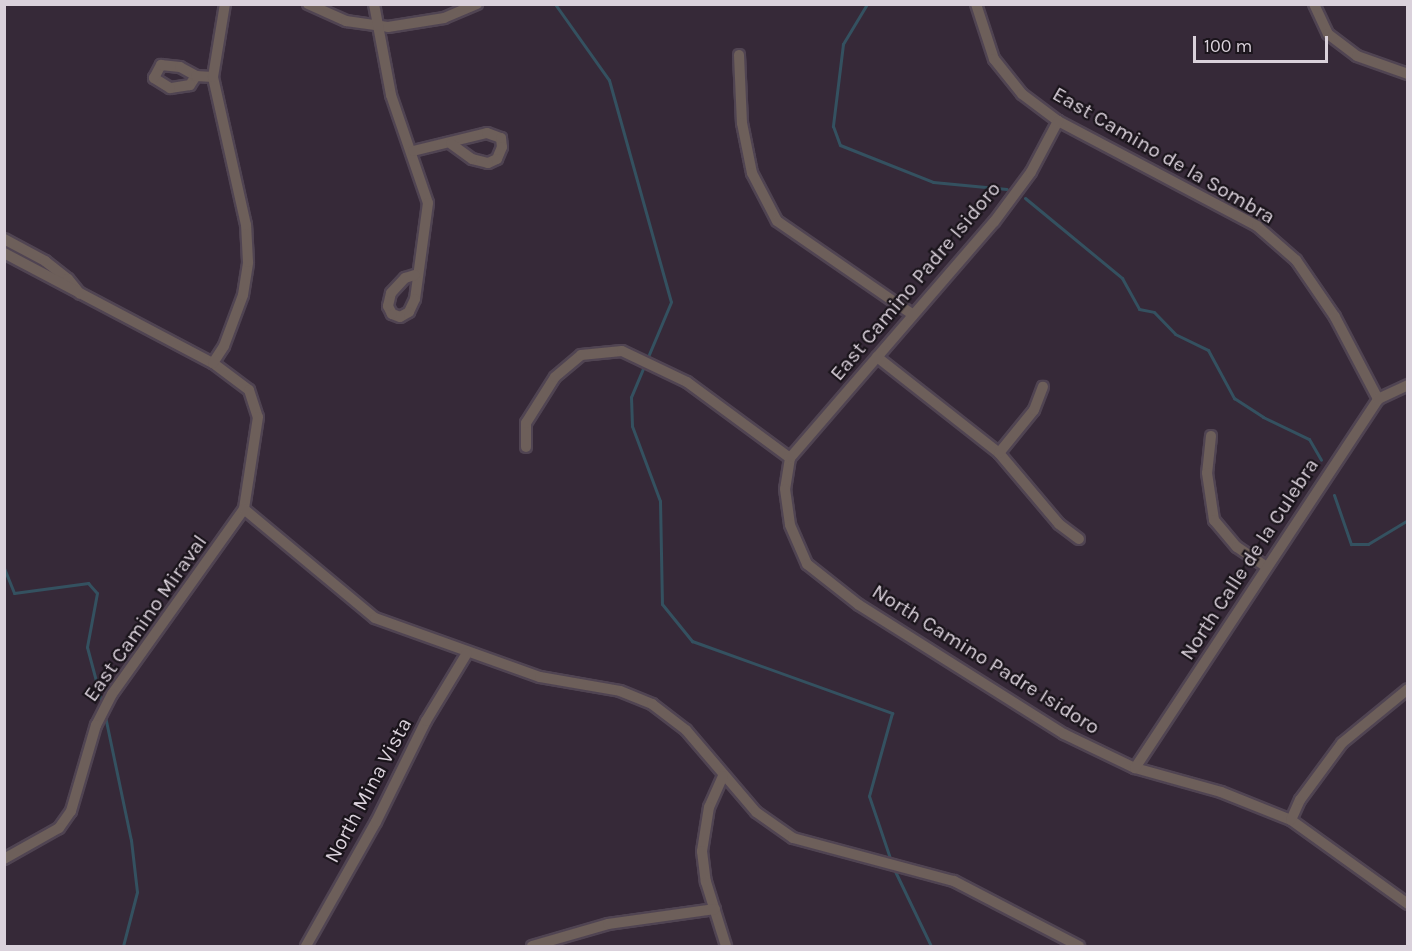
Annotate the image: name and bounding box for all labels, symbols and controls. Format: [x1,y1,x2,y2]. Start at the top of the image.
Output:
scale bar [1196,24,1331,62]
text: 100 m [1204,35,1252,57]
street label: East Camino de la Sombra [1048,81,1280,229]
street label: East Camino Padre Isidoro [824,176,1006,386]
street label: North Calle de la Culebra [1174,453,1324,665]
street label: East Camino Miraval [78,530,212,706]
street label: North Camino Padre Isidoro [868,578,1104,740]
street label: North Mina Vista [319,713,417,867]

